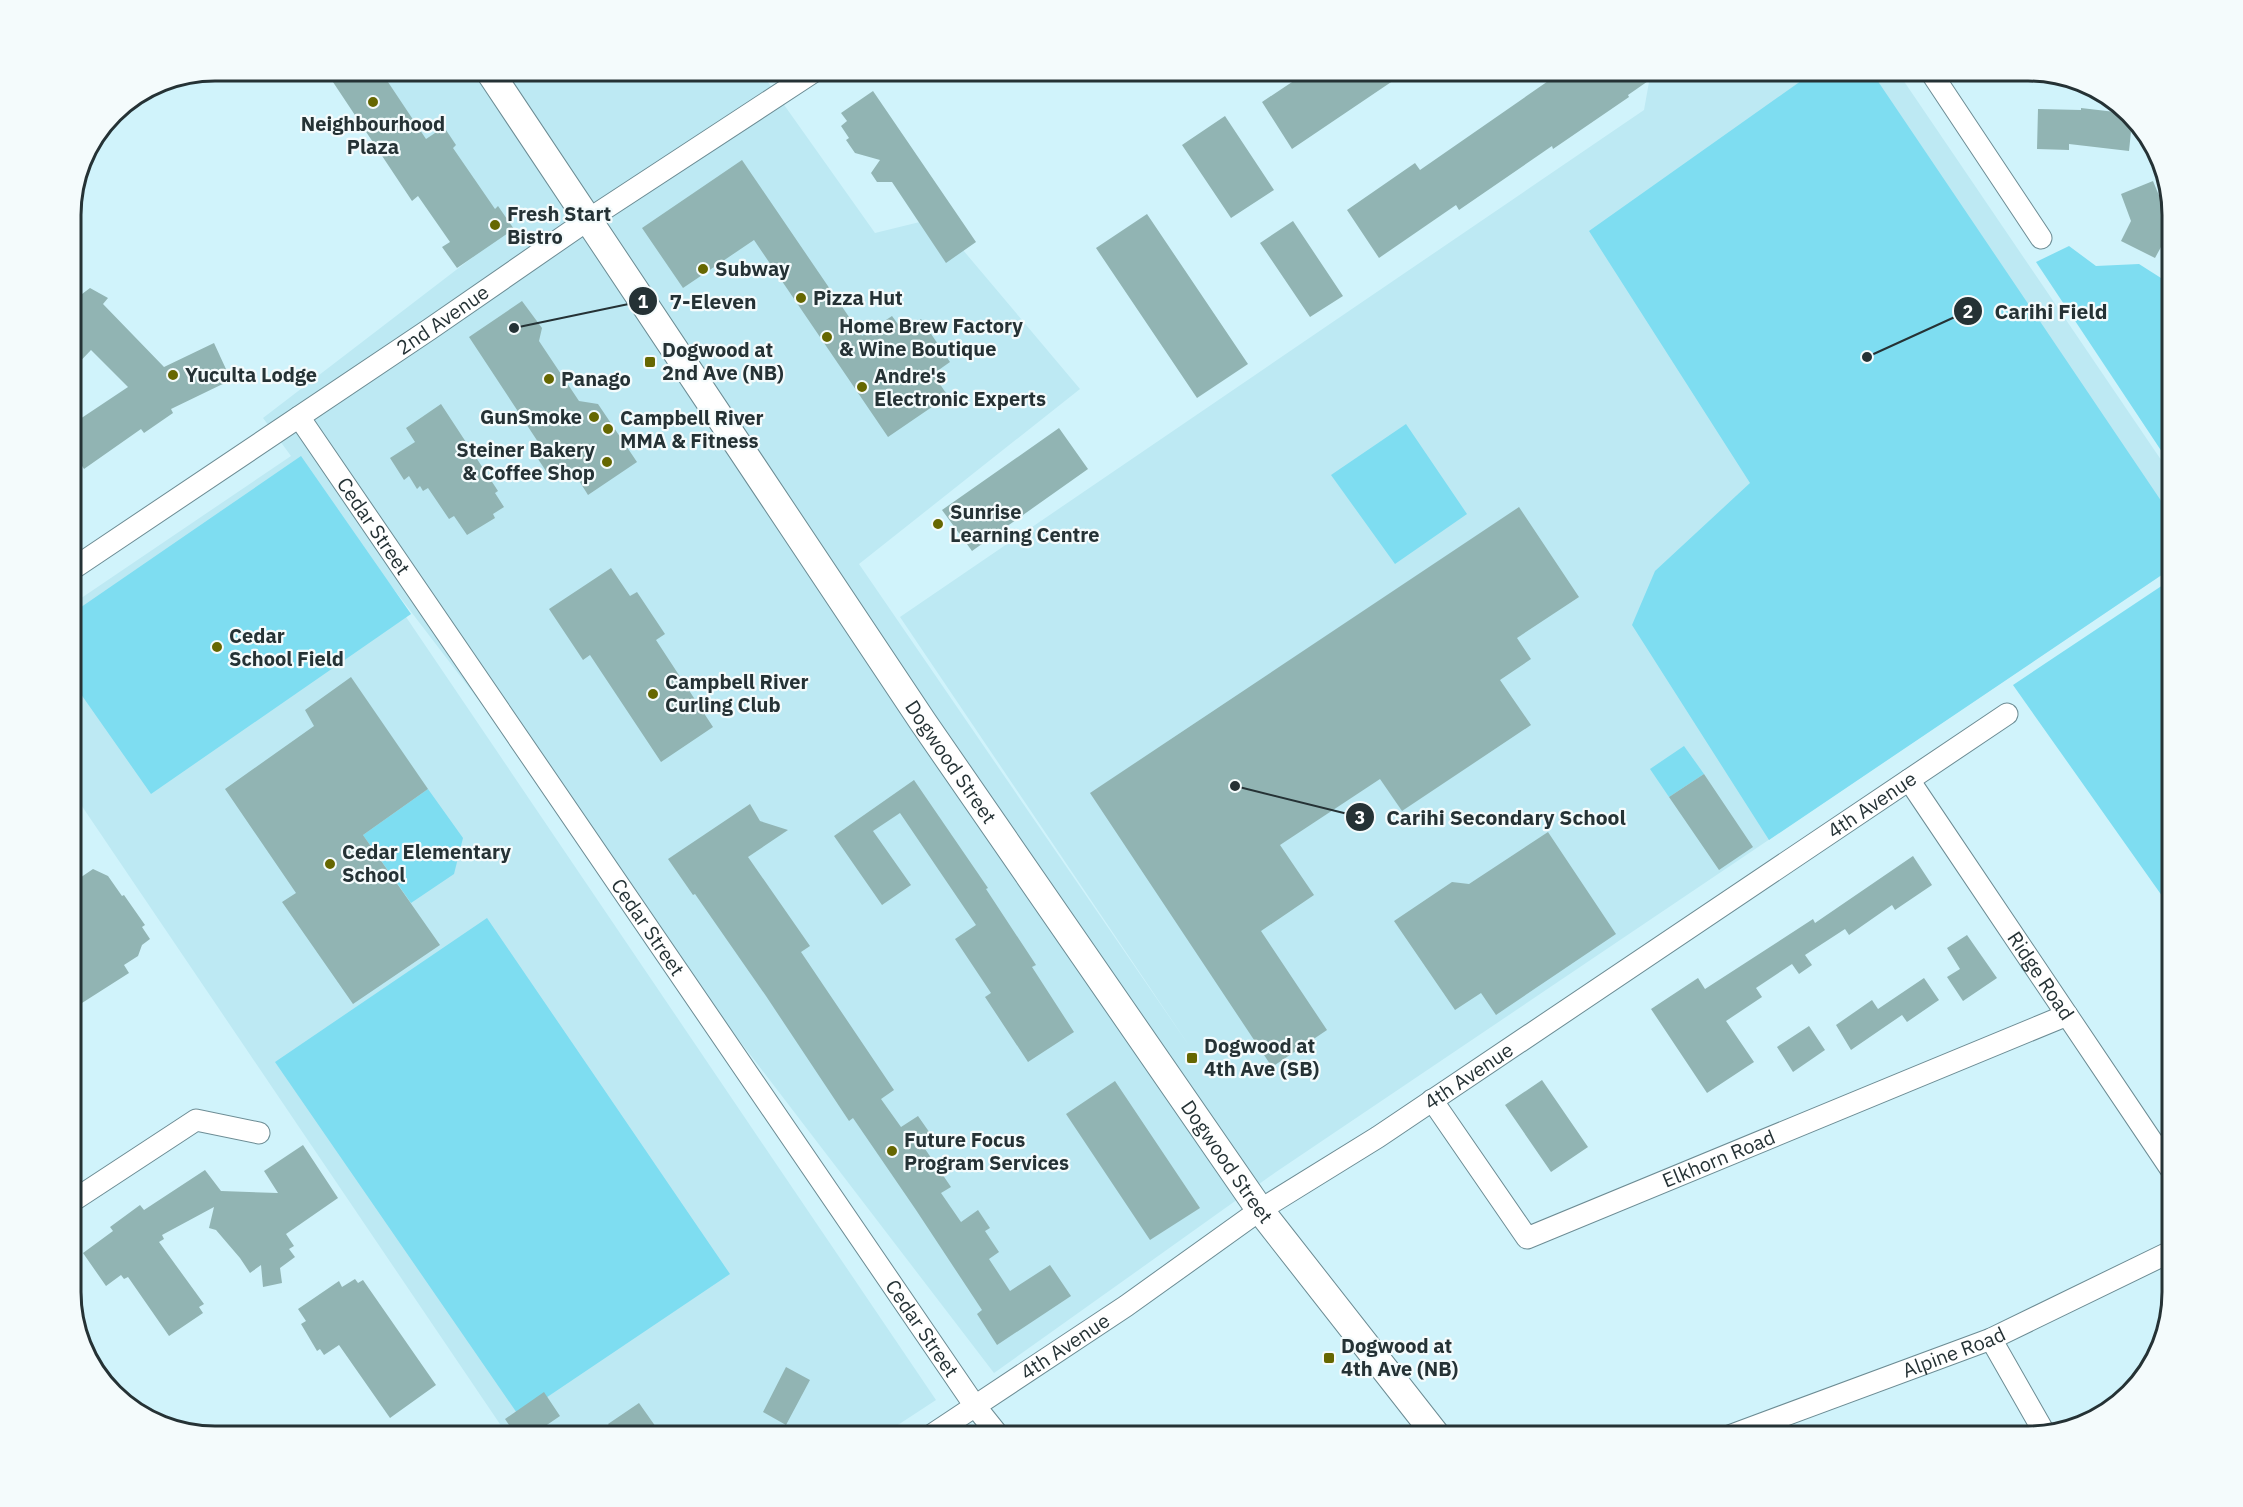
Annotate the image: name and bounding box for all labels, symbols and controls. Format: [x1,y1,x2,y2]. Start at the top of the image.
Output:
marker: Neighbourhood Plaza [366,95,380,109]
place label: Neighbourhood Plaza [301,110,445,160]
place label: Fresh Start Bistro [507,200,611,250]
marker: Fresh Start Bistro [488,218,502,232]
place label: Subway [715,255,790,282]
marker: Subway [696,262,710,276]
street label: 2nd Avenue [391,278,494,361]
callout: 7-Eleven [628,282,769,321]
place label: Pizza Hut [813,284,903,311]
text: 7-Eleven [669,287,757,315]
text: 1 [638,290,649,313]
marker: Pizza Hut [794,291,808,305]
callout: Carihi Field [1953,292,2120,331]
text: Carihi Field [1995,297,2107,325]
text: 2 [1963,300,1973,323]
place label: Home Brew Factory & Wine Boutique [839,312,1023,362]
marker: Home Brew Factory & Wine Boutique [820,330,834,344]
place label: Dogwood at 2nd Ave (NB) [662,336,784,386]
marker: Dogwood at 2nd Ave (NB) [643,355,657,369]
place label: Yuculta Lodge [185,361,317,388]
place label: Andre's Electronic Experts [874,362,1046,412]
place label: Panago [561,365,631,392]
marker: Yuculta Lodge [166,368,180,382]
marker: Panago [542,372,556,386]
marker: Andre's Electronic Experts [855,380,869,394]
place label: GunSmoke [480,403,582,430]
place label: Campbell River MMA & Fitness [620,404,764,454]
marker: GunSmoke [587,410,601,424]
marker: Campbell River MMA & Fitness [601,422,615,436]
place label: Steiner Bakery & Coffee Shop [456,436,595,486]
marker: Steiner Bakery & Coffee Shop [600,455,614,469]
street label: Cedar Street [331,472,417,580]
place label: Sunrise Learning Centre [950,498,1099,548]
marker: Sunrise Learning Centre [931,517,945,531]
place label: Cedar School Field [229,622,344,672]
marker: Cedar School Field [210,640,224,654]
place label: Campbell River Curling Club [665,668,809,718]
marker: Campbell River Curling Club [646,687,660,701]
street label: Dogwood Street [899,695,1003,829]
street label: 4th Avenue [1822,765,1921,844]
callout: Carihi Secondary School [1345,798,1638,837]
text: Carihi Secondary School [1386,803,1626,831]
text: 3 [1355,806,1365,829]
place label: Cedar Elementary School [342,838,511,888]
marker: Cedar Elementary School [323,857,337,871]
street label: Cedar Street [605,873,691,981]
street label: Ridge Road [2002,926,2081,1025]
place label: Dogwood at 4th Ave (SB) [1204,1032,1320,1082]
street label: 4th Avenue [1419,1036,1518,1115]
marker: Dogwood at 4th Ave (SB) [1185,1051,1199,1065]
street label: Dogwood Street [1175,1095,1279,1229]
street label: Elkhorn Road [1658,1123,1779,1194]
place label: Future Focus Program Services [904,1126,1069,1176]
marker: Future Focus Program Services [885,1144,899,1158]
street label: Cedar Street [879,1274,965,1382]
street label: 4th Avenue [1015,1307,1115,1385]
street label: Alpine Road [1899,1320,2010,1384]
place label: Dogwood at 4th Ave (NB) [1341,1332,1459,1382]
marker: Dogwood at 4th Ave (NB) [1322,1351,1336,1365]

